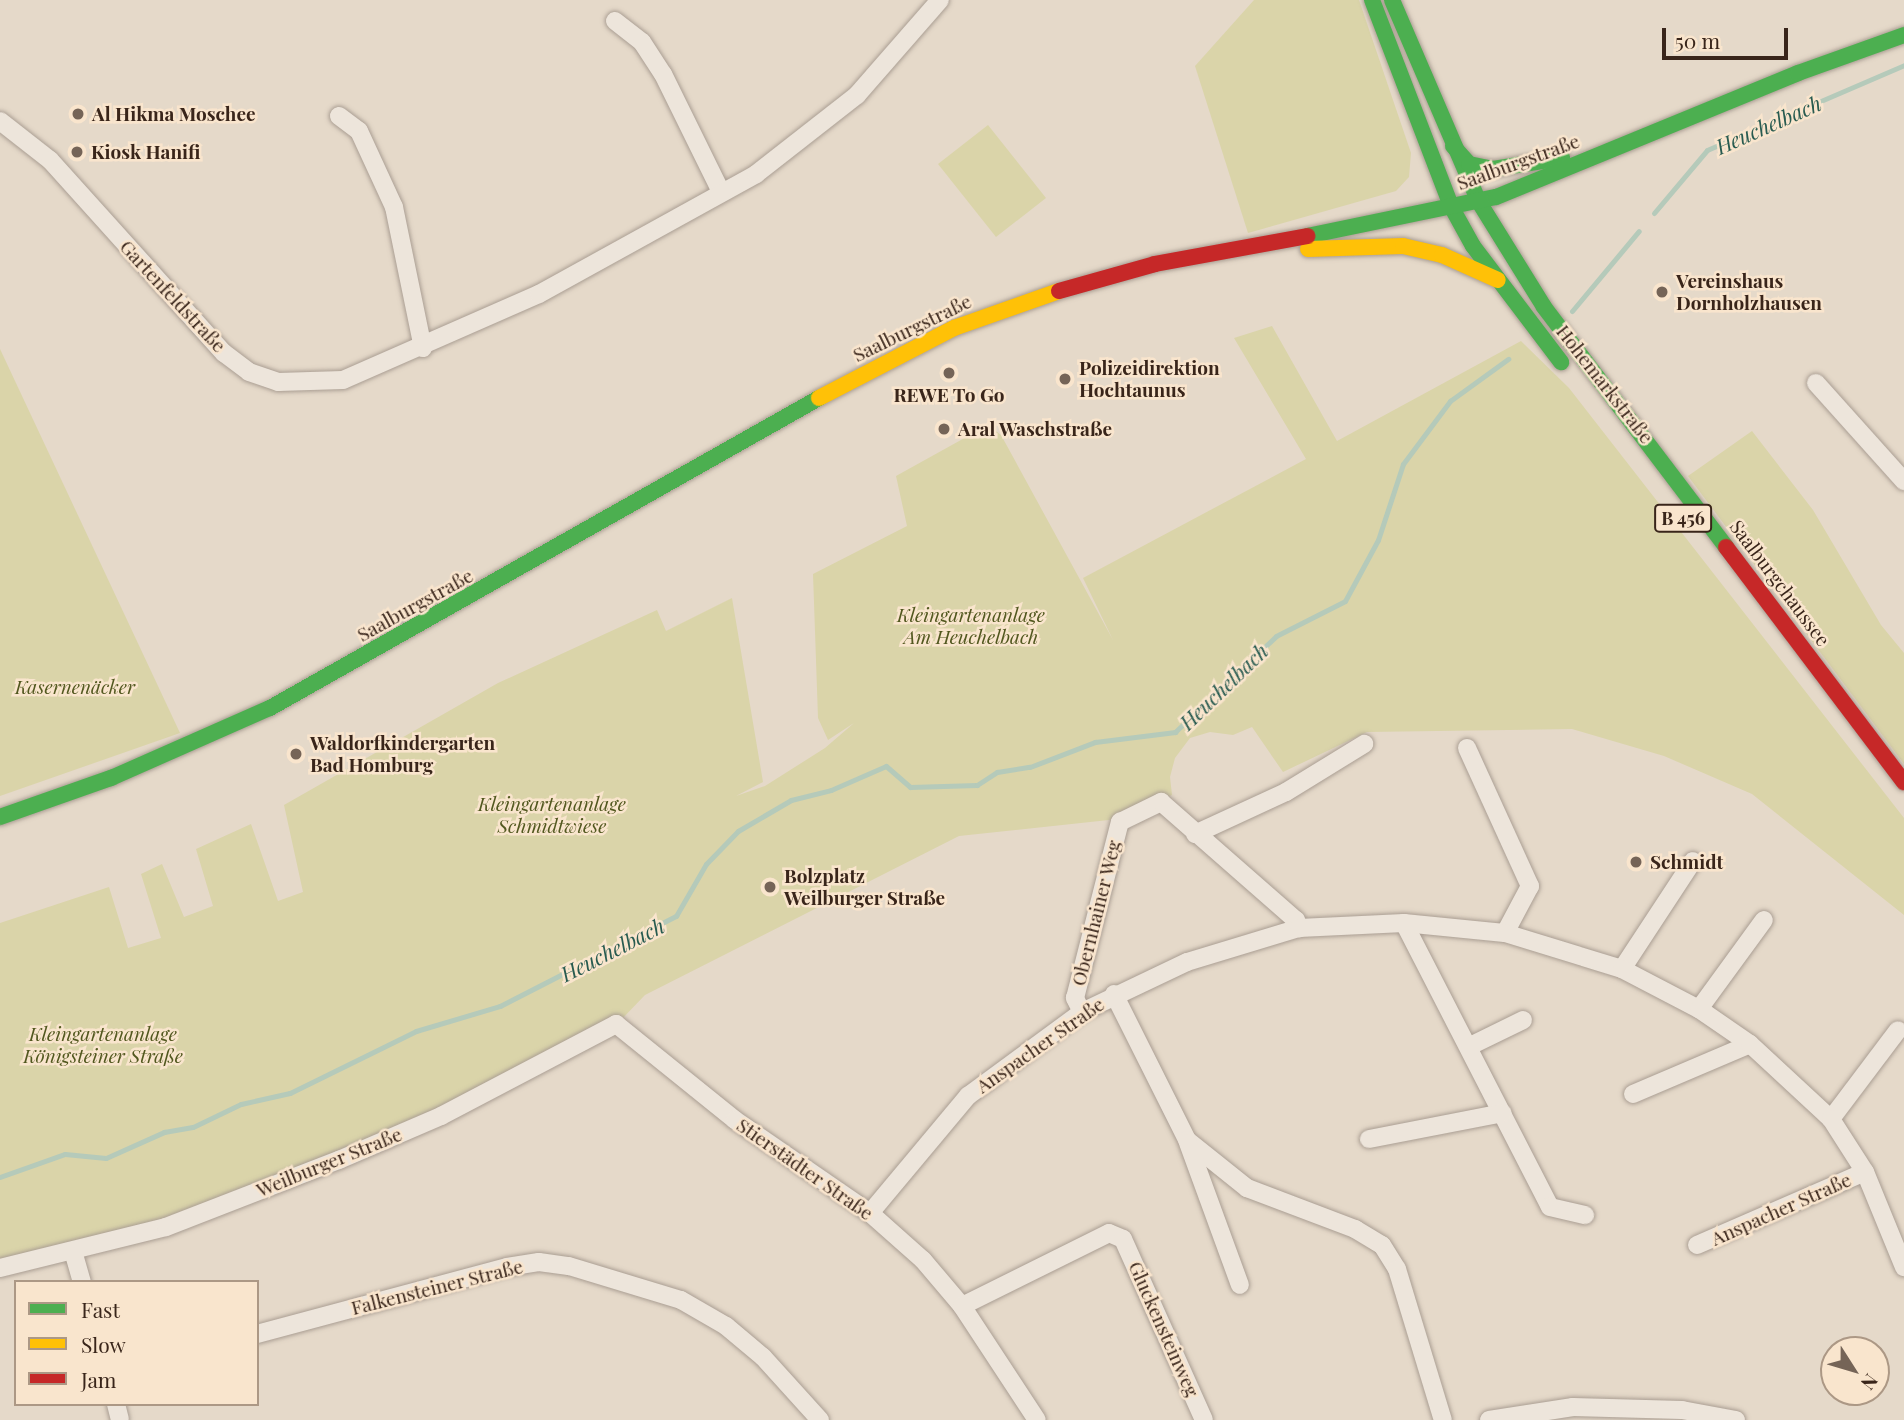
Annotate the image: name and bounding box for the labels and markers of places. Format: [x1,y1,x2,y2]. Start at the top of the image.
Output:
place label: Al Hikma Moschee [92,103,256,125]
marker: Al Hikma Moschee [70,106,86,122]
place label: Kiosk Hanifi [91,141,201,163]
marker: Kiosk Hanifi [69,144,85,160]
place label: Vereinshaus Dornholzhausen [1676,270,1822,314]
marker: Vereinshaus Dornholzhausen [1654,284,1670,300]
place label: Polizeidirektion Hochtaunus [1079,357,1220,401]
marker: REWE To Go [941,365,957,381]
marker: Polizeidirektion Hochtaunus [1057,371,1073,387]
place label: REWE To Go [893,384,1005,406]
place label: Aral Waschstraße [958,418,1113,440]
marker: Aral Waschstraße [936,421,952,437]
place label: Waldorfkindergarten Bad Homburg [310,732,495,776]
marker: Waldorfkindergarten Bad Homburg [288,746,304,762]
place label: Schmidt [1650,851,1723,873]
marker: Schmidt [1628,854,1644,870]
place label: Bolzplatz Weilburger Straße [784,865,946,909]
marker: Bolzplatz Weilburger Straße [762,879,778,895]

